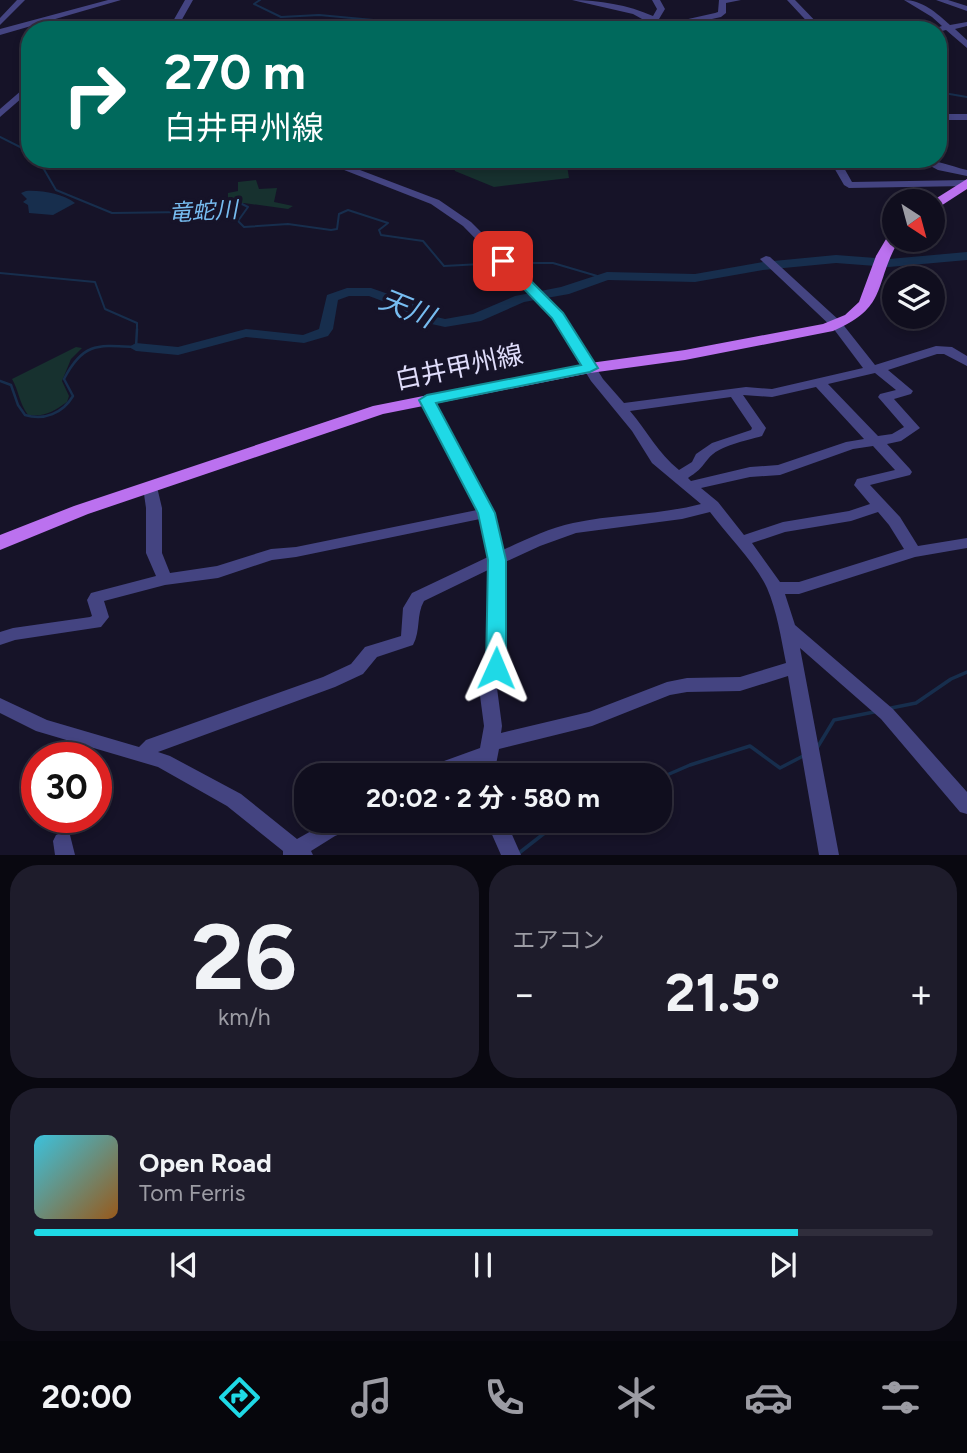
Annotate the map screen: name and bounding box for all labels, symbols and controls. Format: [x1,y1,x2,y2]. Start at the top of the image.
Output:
text: 270 m [164,42,306,101]
icon: right [49,49,140,140]
text: 白井甲州線 [164,109,324,147]
north arrow [882,189,945,252]
map controls [882,189,945,329]
water label: 竜蛇川 [168,195,241,227]
pin [473,231,533,291]
icon: arrive [484,242,522,280]
button: layers [882,266,945,329]
water label: 天川 [375,282,442,335]
street label: 白井甲州線 [392,338,526,396]
position arrow [459,631,533,705]
speed limit sign: 30 [21,742,112,833]
text: 20:02 · 2 分 · 580 m [366,782,600,814]
text: 26 [192,903,297,1012]
text: エアコン [513,926,605,954]
text: 21.5° [665,962,780,1024]
text: − [513,971,536,1017]
text: + [909,971,933,1017]
text: km/h [218,1003,271,1031]
text: Open Road [139,1147,272,1179]
text: Tom Ferris [139,1179,245,1207]
icon: previous [165,1246,203,1284]
icon: pause [464,1246,502,1284]
icon: next [764,1246,802,1284]
icon: directions [215,1373,264,1422]
icon: music [347,1373,396,1422]
icon: phone [480,1373,529,1422]
icon: climate [612,1373,661,1422]
icon: car [744,1373,793,1422]
icon: filters [876,1373,925,1422]
text: 20:00 [42,1378,132,1416]

